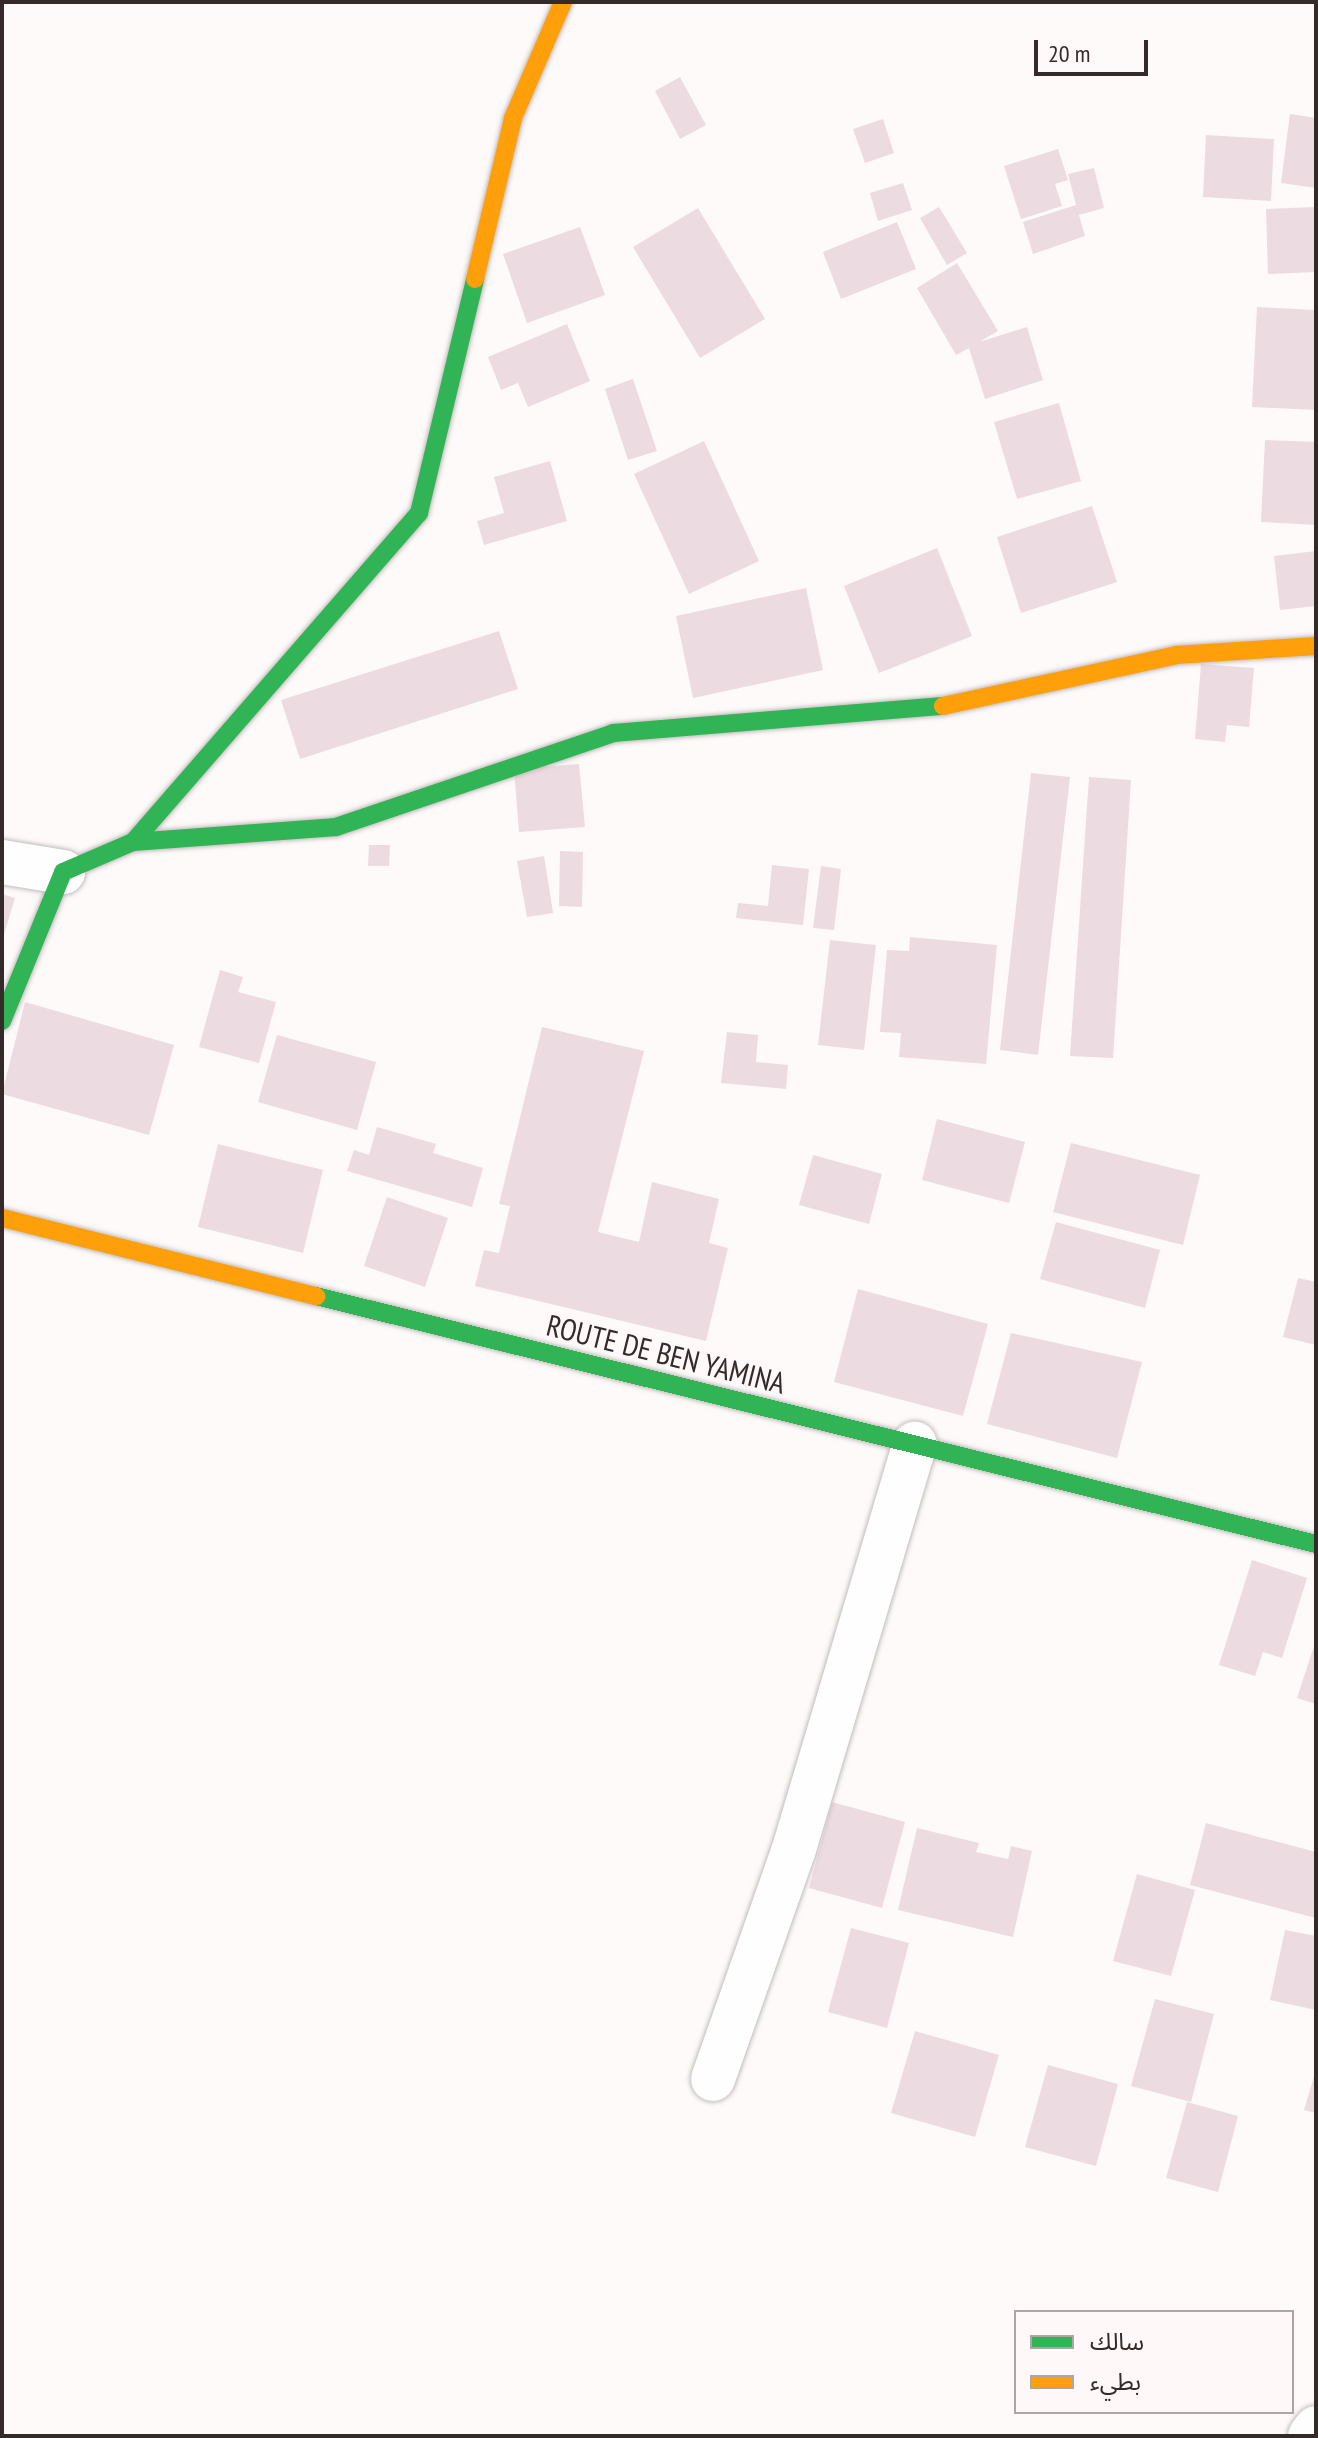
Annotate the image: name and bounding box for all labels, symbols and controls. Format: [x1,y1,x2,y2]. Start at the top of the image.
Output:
scale bar [1038,24,1152,74]
text: 20 m [1048,38,1090,69]
street label: ROUTE DE BEN YAMINA [543,1307,789,1401]
legend [1014,2310,1294,2414]
text: سالك [1090,2326,1144,2357]
text: بطيء [1090,2366,1141,2397]

